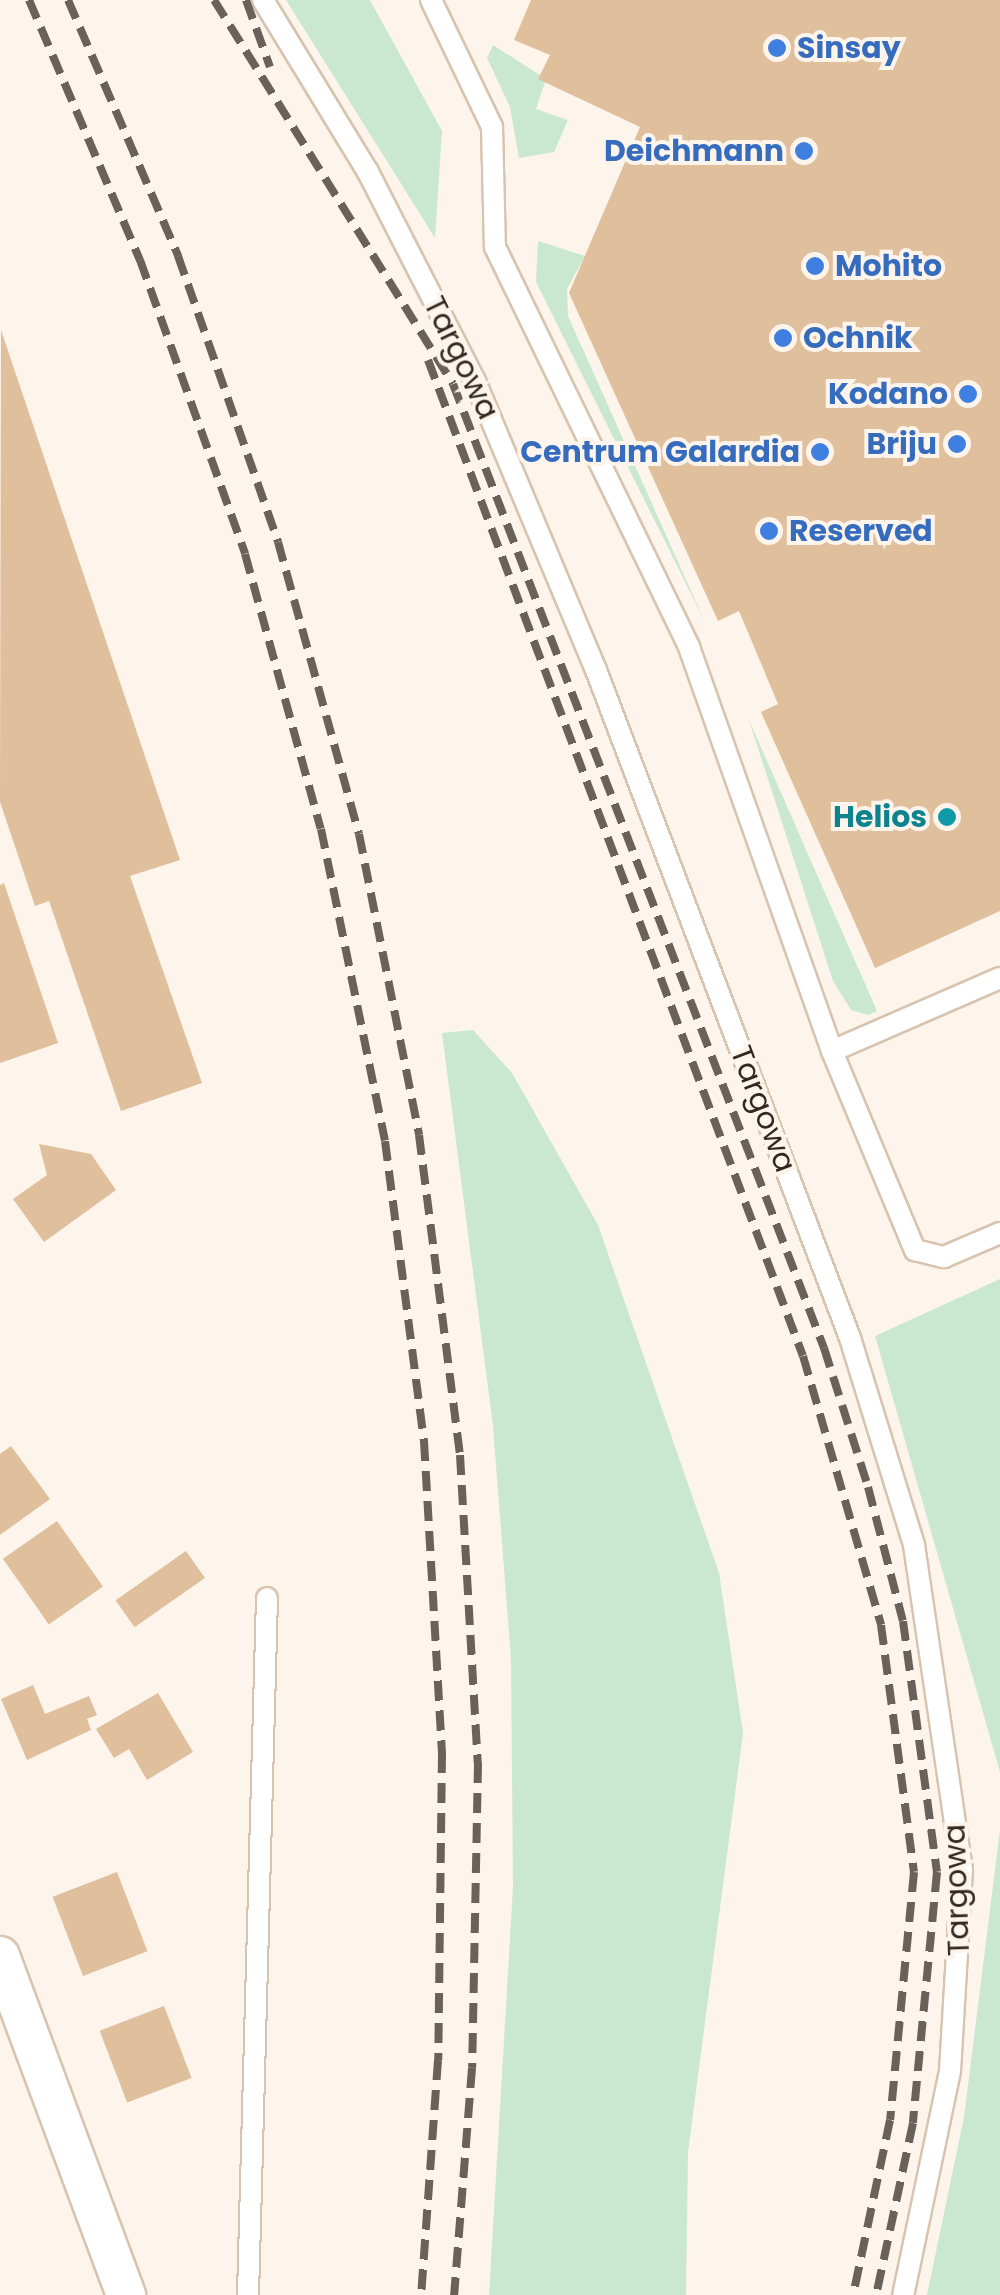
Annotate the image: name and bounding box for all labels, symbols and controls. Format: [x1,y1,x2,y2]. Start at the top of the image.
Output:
place label: Sinsay [797,30,901,66]
marker: Sinsay [766,37,788,59]
place label: Deichmann [604,133,784,169]
marker: Deichmann [793,140,815,162]
place label: Mohito [835,248,942,284]
marker: Mohito [804,255,826,277]
street label: Targowa [416,291,506,425]
place label: Ochnik [803,320,913,356]
marker: Ochnik [772,327,794,349]
place label: Kodano [828,376,948,412]
marker: Kodano [957,383,979,405]
place label: Briju [867,426,937,462]
marker: Briju [946,433,968,455]
place label: Centrum Galardia [520,434,800,470]
marker: Centrum Galardia [809,441,831,463]
place label: Reserved [789,513,933,549]
marker: Reserved [758,520,780,542]
place label: Helios [833,799,927,835]
marker: Helios [936,806,958,828]
street label: Targowa [723,1041,803,1177]
street label: Targowa [937,1823,977,1957]

